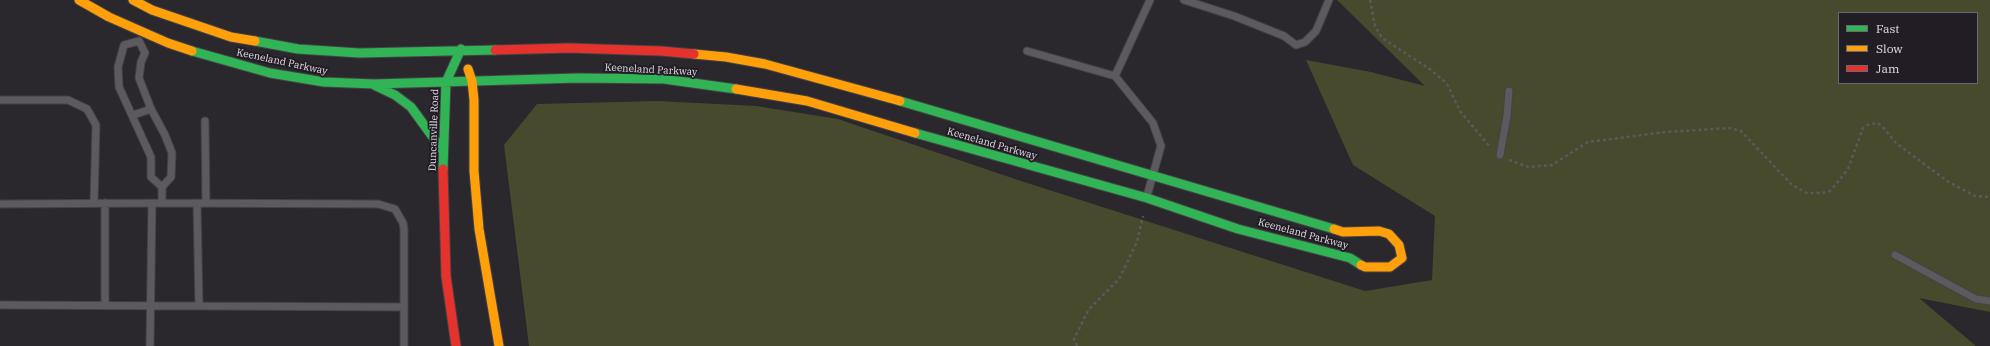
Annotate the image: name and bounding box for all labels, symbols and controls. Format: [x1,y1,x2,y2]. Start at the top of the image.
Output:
legend [1838,12,1978,84]
text: Fast [1876,21,1900,36]
text: Slow [1876,41,1903,56]
street label: Keeneland Parkway [235,46,329,78]
text: Jam [1876,61,1899,76]
street label: Keeneland Parkway [604,62,698,78]
street label: Duncanville Road [427,89,441,171]
street label: Keeneland Parkway [946,125,1038,163]
street label: Keeneland Parkway [1257,216,1349,252]

